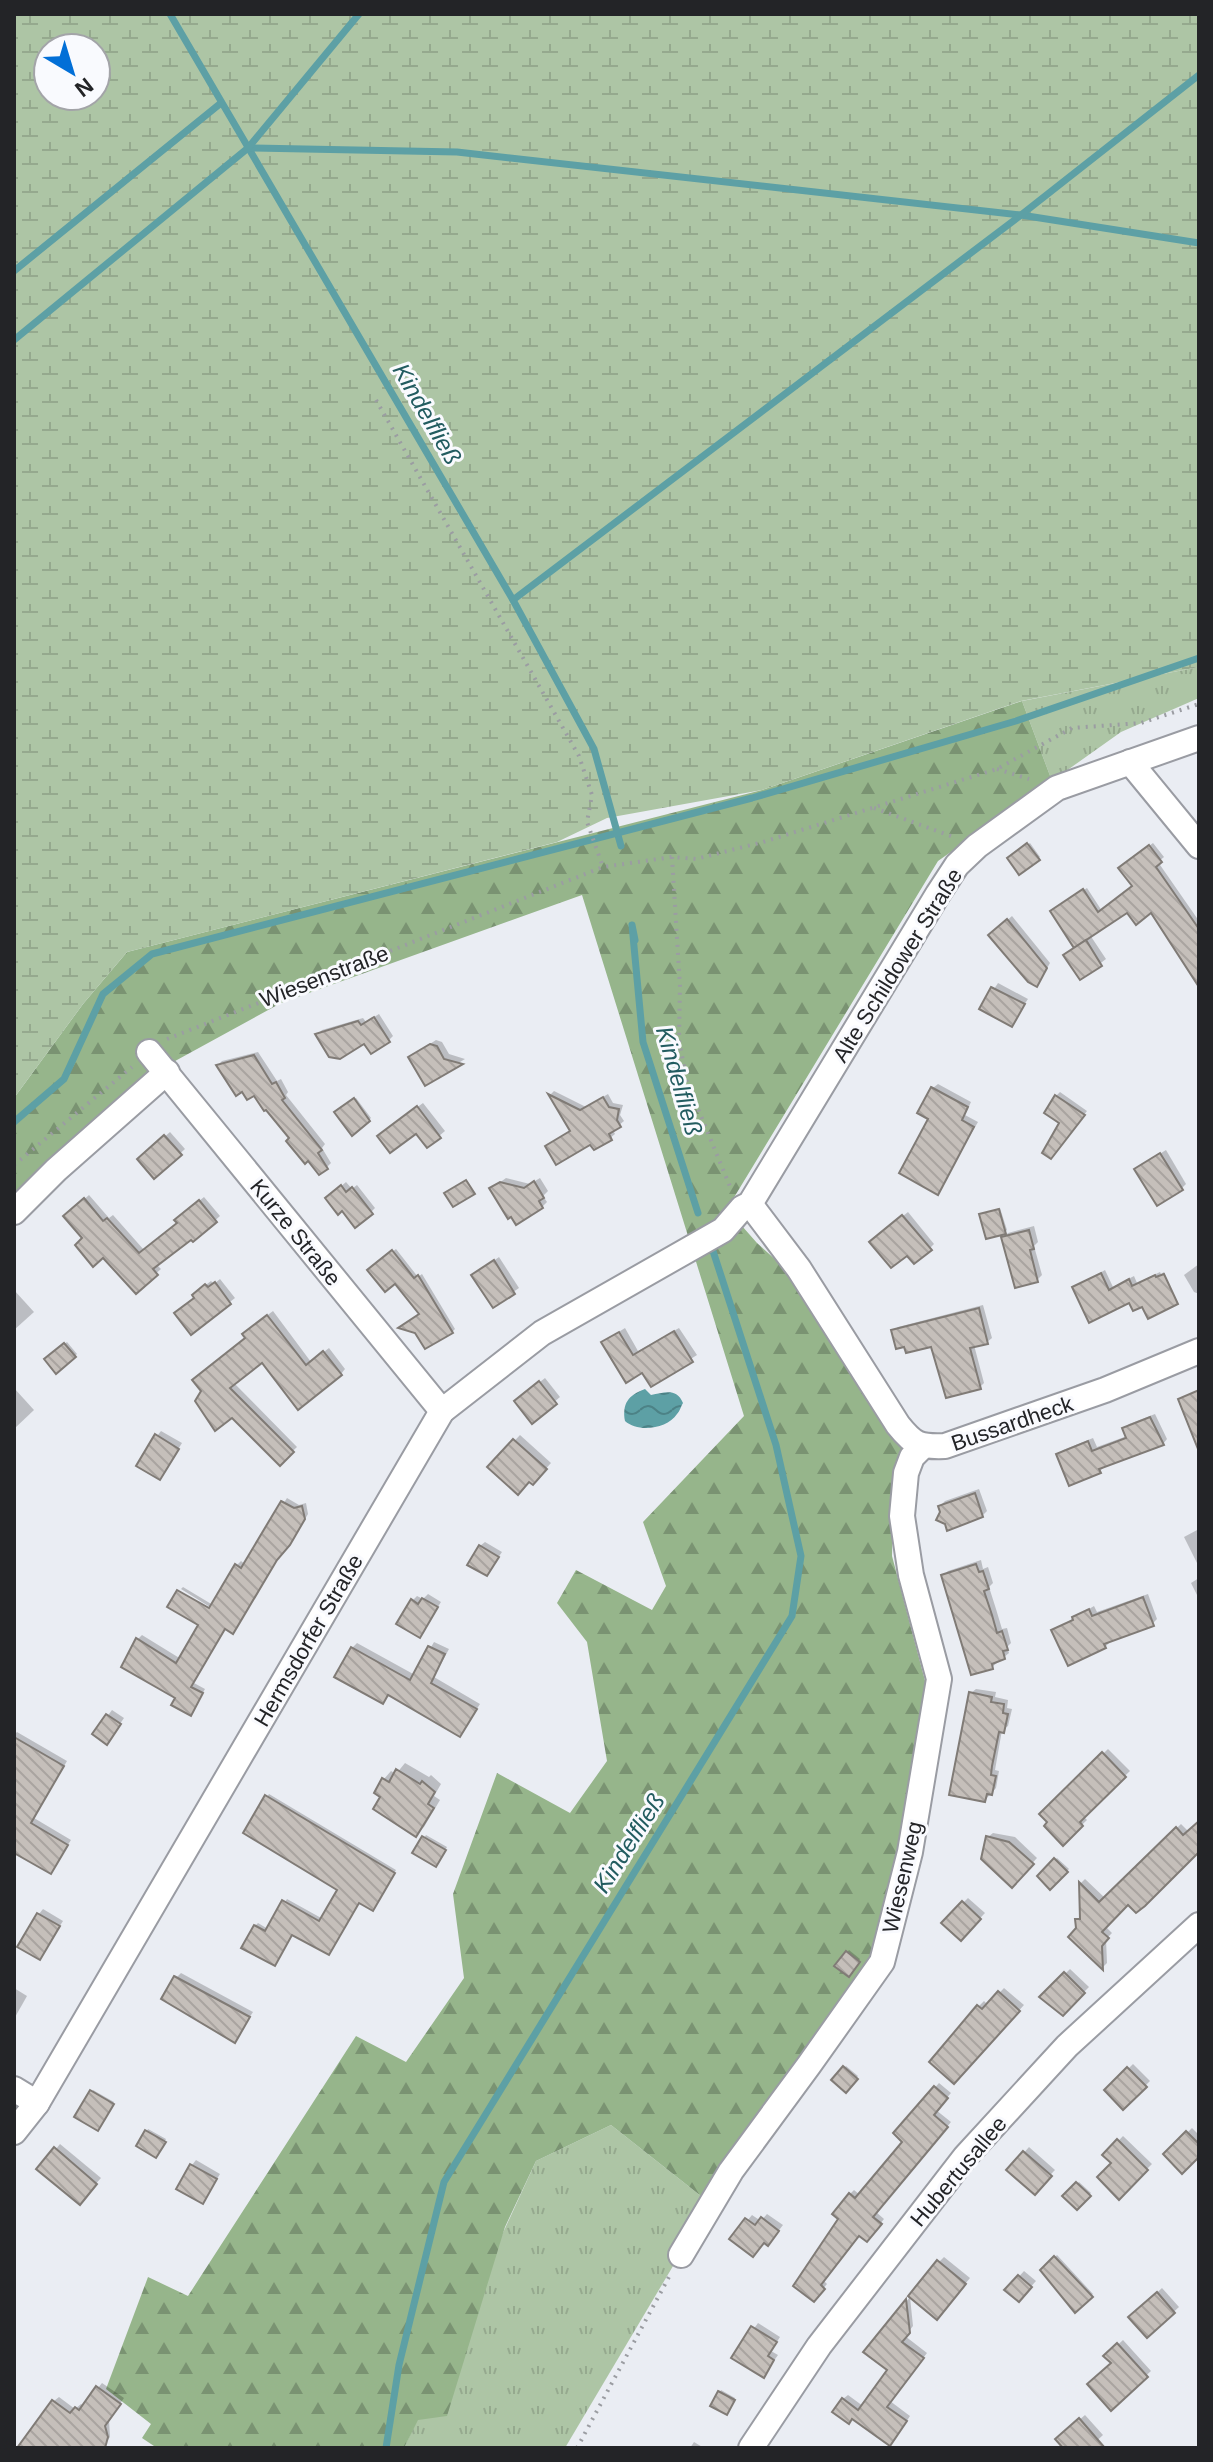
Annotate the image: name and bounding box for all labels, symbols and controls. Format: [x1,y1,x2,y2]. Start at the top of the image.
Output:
north arrow [32,32,112,112]
text: N [70,73,98,102]
water label: Kindelfließ [388,358,467,469]
street label: Alte Schildower Straße [828,864,967,1067]
street label: Wiesenstraße [256,940,392,1012]
water label: Kindelfließ [651,1023,708,1138]
street label: Kurze Straße [245,1174,346,1291]
street label: Bussardheck [948,1391,1077,1456]
street label: Hermsdorfer Straße [249,1550,368,1731]
water label: Kindelfließ [587,1788,670,1897]
street label: Wiesenweg [878,1819,927,1935]
street label: Hubertusallee [905,2111,1012,2231]

